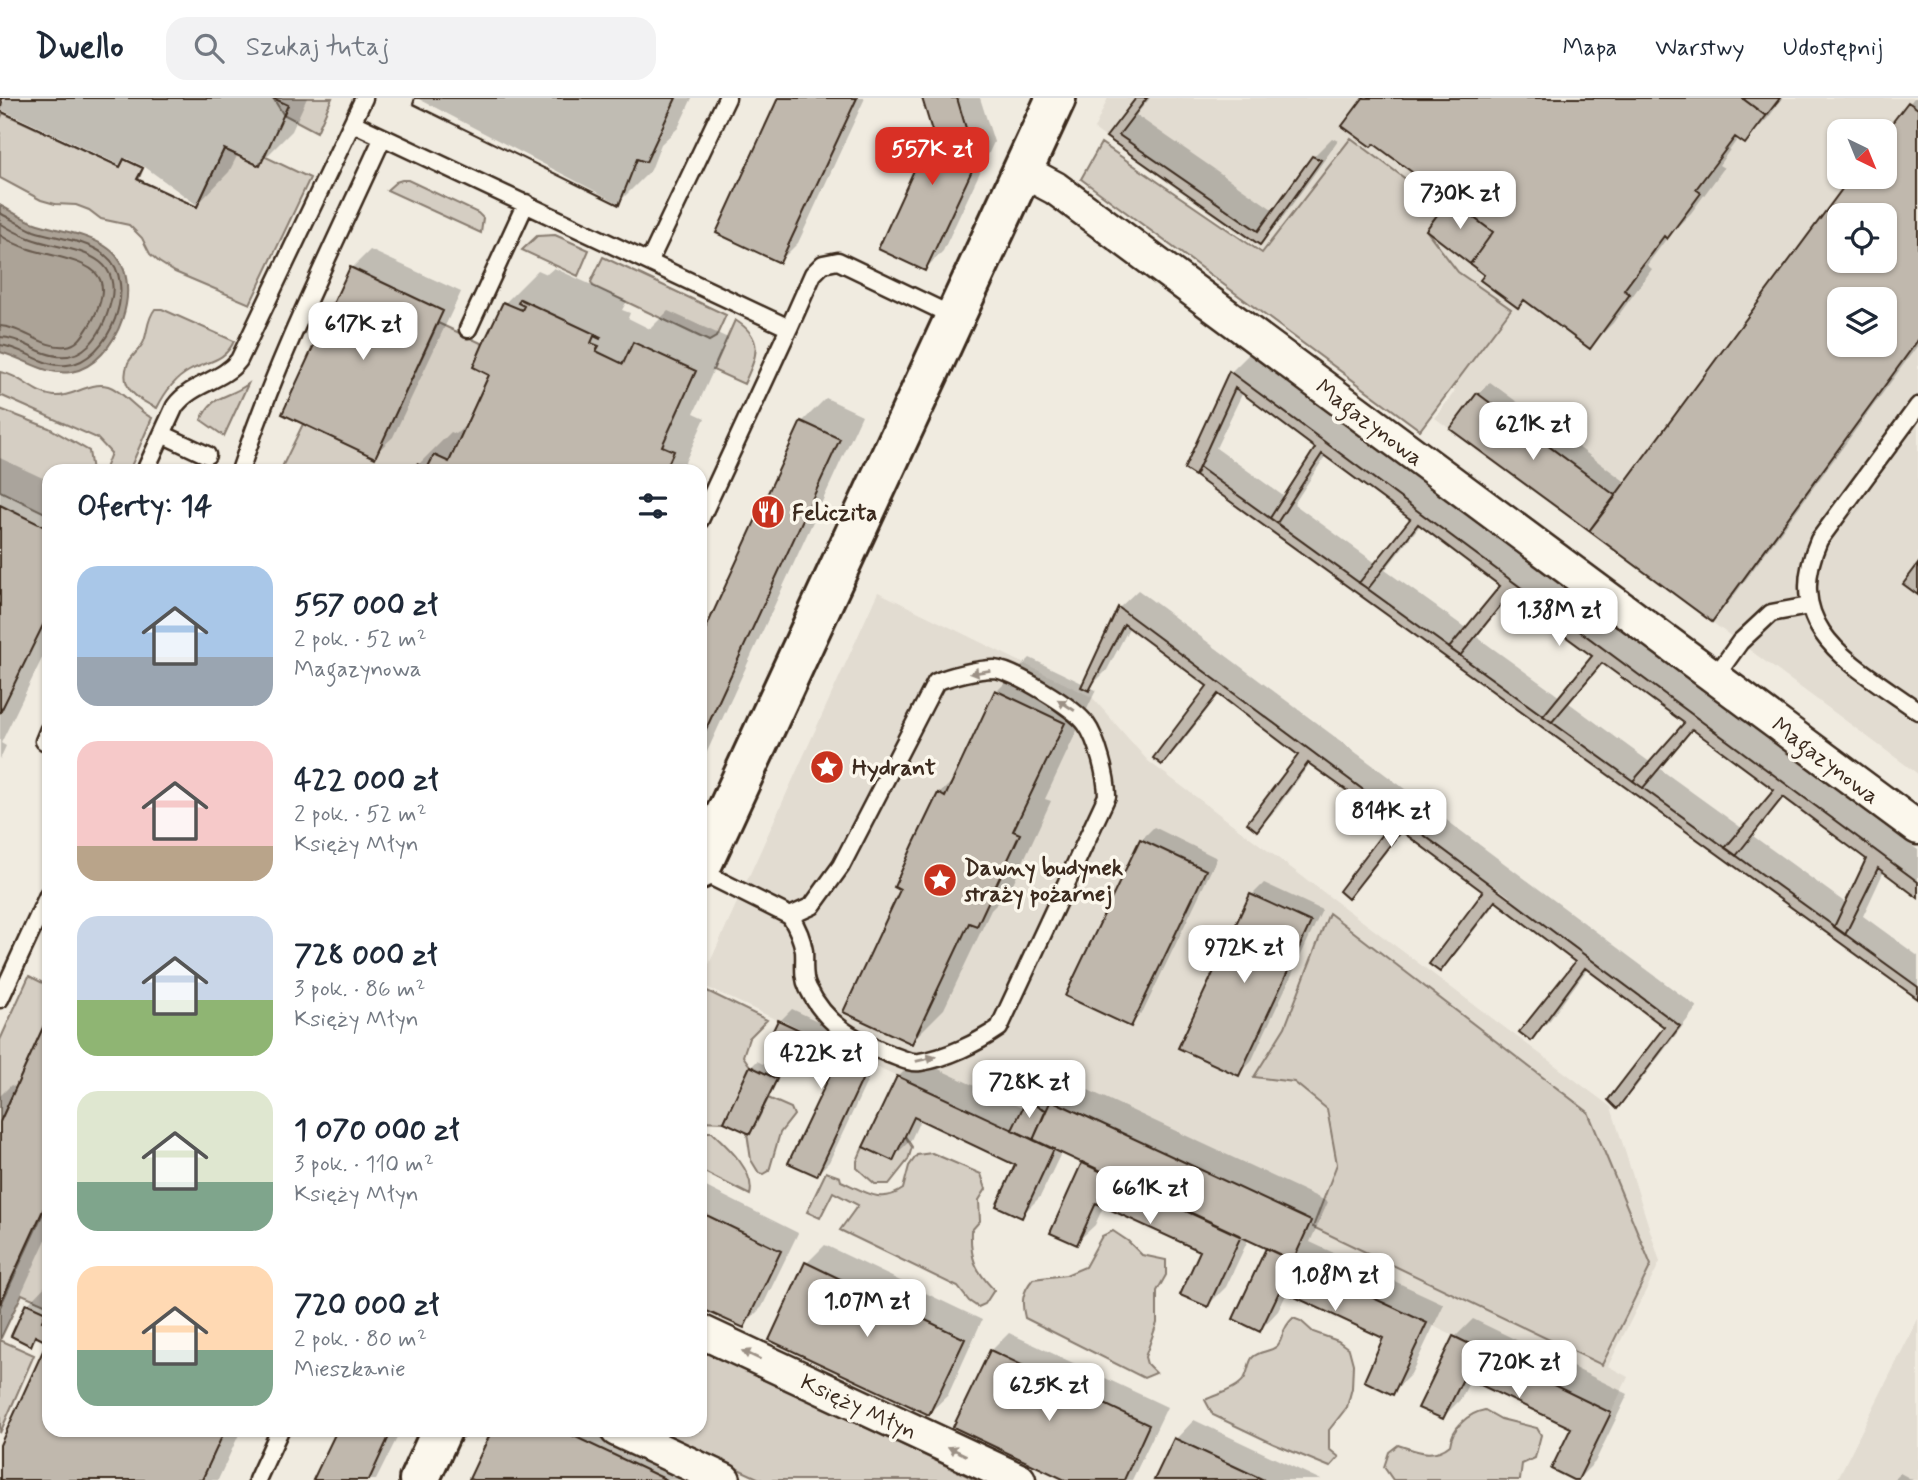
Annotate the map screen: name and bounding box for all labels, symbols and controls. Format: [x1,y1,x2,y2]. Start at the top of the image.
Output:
search box [166,17,656,80]
text: Dwello [35,26,124,70]
icon: search [190,29,228,67]
text: Szukaj tutaj [246,31,390,65]
text: Mapa [1562,33,1617,64]
text: Warstwy [1655,33,1745,64]
text: Udostępnij [1783,33,1883,64]
north arrow [1827,119,1897,189]
map controls [1827,119,1897,357]
pin: 557K zł [867,127,997,187]
text: 557K zł [891,135,973,165]
pin: 730K zł [1395,172,1525,231]
text: 730K zł [1420,179,1500,209]
button: locate [1827,203,1897,273]
button: layers [1827,287,1897,357]
pin: 617K zł [298,302,428,362]
text: 617K zł [324,310,402,340]
street label: Magazynowa [1308,373,1429,476]
pin: 621K zł [1468,402,1598,462]
text: 621K zł [1495,410,1571,440]
text: Oferty: 14 [77,487,212,526]
icon: filters [634,487,672,525]
restaurant icon: Feliczita [749,493,787,531]
place label: Feliczita [792,499,877,529]
text: 557 000 zł [294,586,438,625]
pin: 1.38M zł [1487,588,1631,648]
icon: home [133,594,217,678]
text: 1.38M zł [1517,596,1601,626]
text: 2 pok. · 52 m² [294,625,427,655]
text: Magazynowa [294,655,422,685]
one-way arrow [969,667,991,678]
one-way arrow [1056,699,1075,712]
street label: Magazynowa [1764,711,1885,814]
place icon: Hydrant [808,748,846,786]
place label: Hydrant [852,754,936,784]
text: 422 000 zł [294,761,438,800]
icon: home [133,769,217,853]
pin: 814K zł [1326,790,1456,849]
text: 814K zł [1351,797,1431,827]
text: 2 pok. · 52 m² [294,800,427,830]
text: Księży Młyn [294,830,419,860]
place label: Dawny budynek straży pożarnej [964,854,1124,910]
place icon: Dawny budynek straży pożarnej [921,861,959,899]
pin: 972K zł [1179,926,1309,985]
text: 972K zł [1204,933,1284,963]
text: 728 000 zł [294,936,437,975]
icon: home [133,944,217,1028]
text: 3 pok. · 86 m² [294,975,426,1005]
text: Księży Młyn [294,1005,419,1035]
pin: 422K zł [756,1032,886,1091]
text: 422K zł [780,1039,862,1069]
one-way arrow [915,1054,937,1065]
pin: 728K zł [964,1060,1094,1120]
text: 728K zł [988,1068,1070,1098]
text: 1 070 000 zł [294,1111,459,1150]
icon: home [133,1119,217,1203]
text: 3 pok. · 110 m² [294,1150,434,1180]
pin: 661K zł [1085,1166,1215,1226]
text: 661K zł [1112,1174,1188,1204]
text: Księży Młyn [294,1180,419,1210]
pin: 1.08M zł [1263,1254,1407,1313]
text: 1.08M zł [1291,1261,1379,1291]
pin: 1.07M zł [795,1280,939,1339]
text: 720 000 zł [294,1286,439,1325]
text: 1.07M zł [824,1287,910,1317]
icon: home [133,1294,217,1378]
text: 2 pok. · 80 m² [294,1325,427,1355]
pin: 720K zł [1454,1340,1584,1400]
text: 720K zł [1478,1348,1560,1378]
one-way arrow [741,1349,761,1361]
text: Mieszkanie [294,1355,406,1385]
pin: 625K zł [984,1364,1114,1423]
street label: Księży Młyn [795,1368,921,1448]
text: 625K zł [1009,1371,1089,1401]
one-way arrow [947,1445,967,1457]

